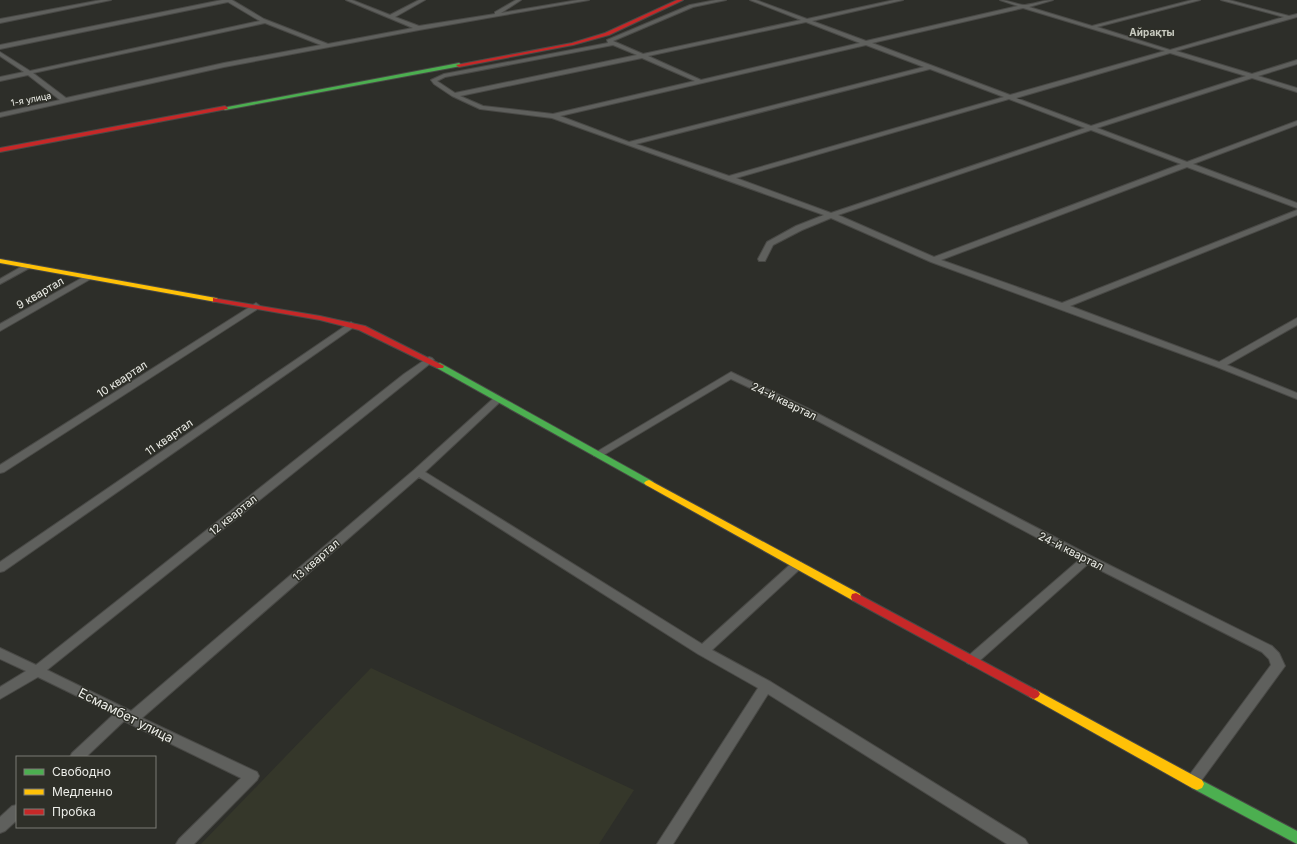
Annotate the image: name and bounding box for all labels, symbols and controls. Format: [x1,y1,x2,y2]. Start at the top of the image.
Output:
district label: Айрақты [1129,26,1175,38]
street label: 1-я улица [10,90,52,108]
street label: 9 квартал [14,274,66,312]
street label: 10 квартал [94,358,150,400]
street label: 24-й квартал [749,379,819,423]
street label: 11 квартал [143,416,195,458]
street label: 12 квартал [206,492,260,538]
street label: 24-й квартал [1036,529,1106,573]
street label: 13 квартал [290,536,342,584]
street label: Есмамбет улица [76,684,176,746]
legend [16,756,156,828]
text: Свободно [52,764,111,779]
text: Медленно [52,784,113,799]
text: Пробка [52,804,96,819]

